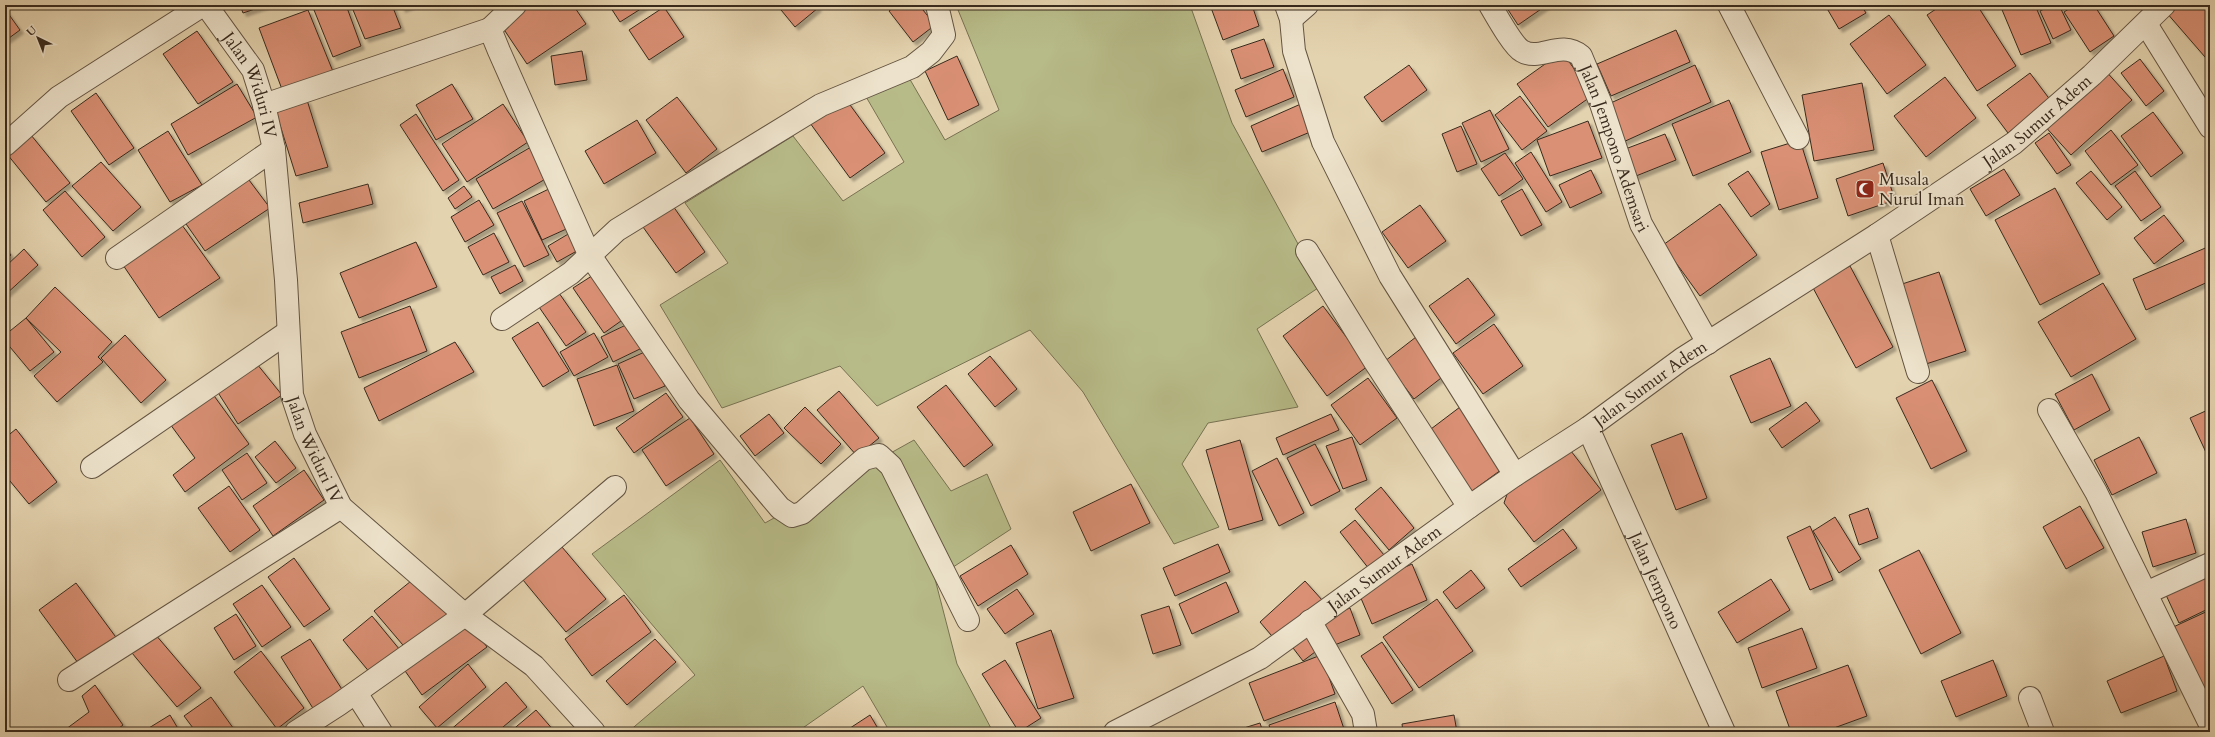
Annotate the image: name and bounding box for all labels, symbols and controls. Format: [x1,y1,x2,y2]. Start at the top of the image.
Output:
north arrow [18,18,58,58]
text: U [23,22,40,40]
street label: Jalan Widuri IV [216,25,283,141]
street label: Jalan Jempono Ademsari [1573,58,1655,237]
street label: Jalan Sumur Adem [1976,69,2097,174]
place label: Musala Nurul Iman [1879,168,1965,211]
mosque icon: Musala Nurul Iman [1854,178,1876,200]
street label: Jalan Sumur Adem [1586,334,1712,434]
street label: Jalan Widuri IV [281,390,349,507]
street label: Jalan Sumur Adem [1320,519,1446,619]
street label: Jalan Jempono [1623,525,1688,633]

